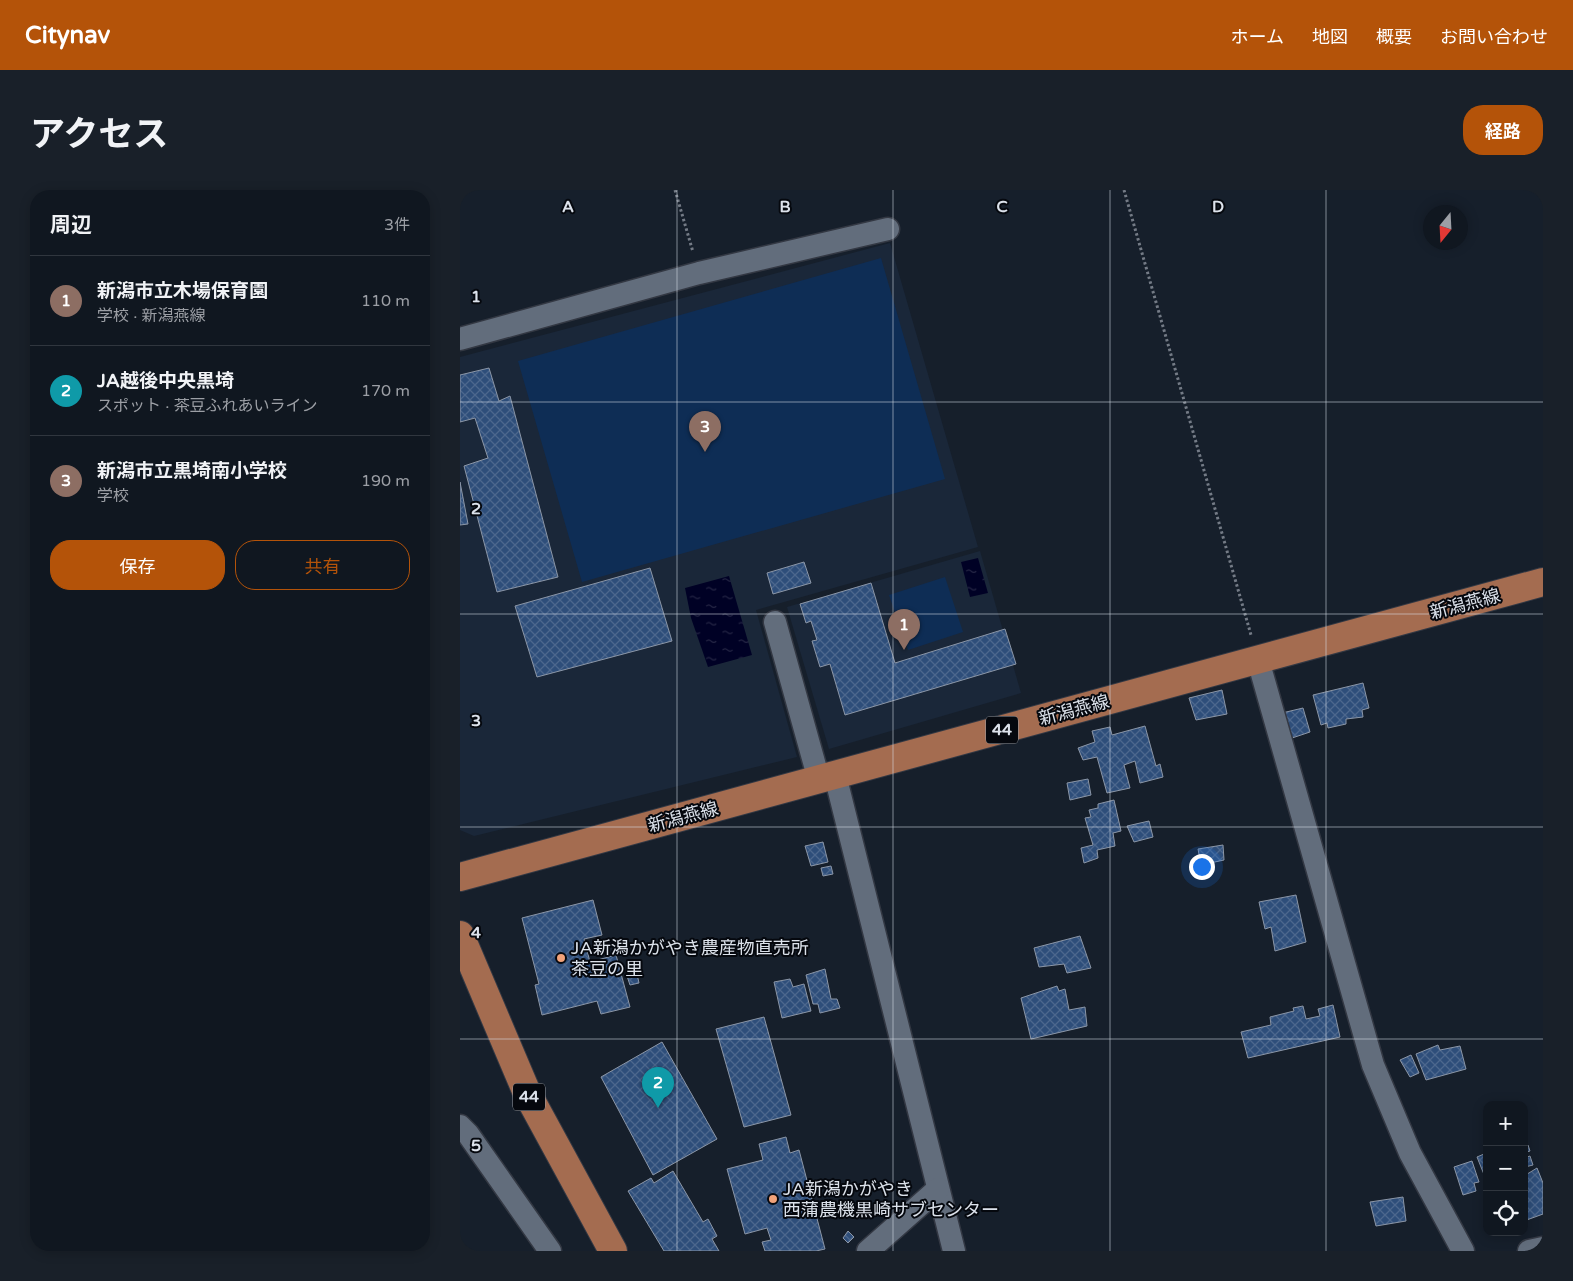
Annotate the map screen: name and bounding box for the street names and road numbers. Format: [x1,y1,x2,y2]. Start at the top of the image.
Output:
street label: 新潟燕線 [1427,584,1503,624]
street label: 新潟燕線 [1036,690,1112,730]
road number: 44 [986,716,1018,744]
street label: 新潟燕線 [645,797,721,837]
road number: 44 [513,1084,545,1110]

